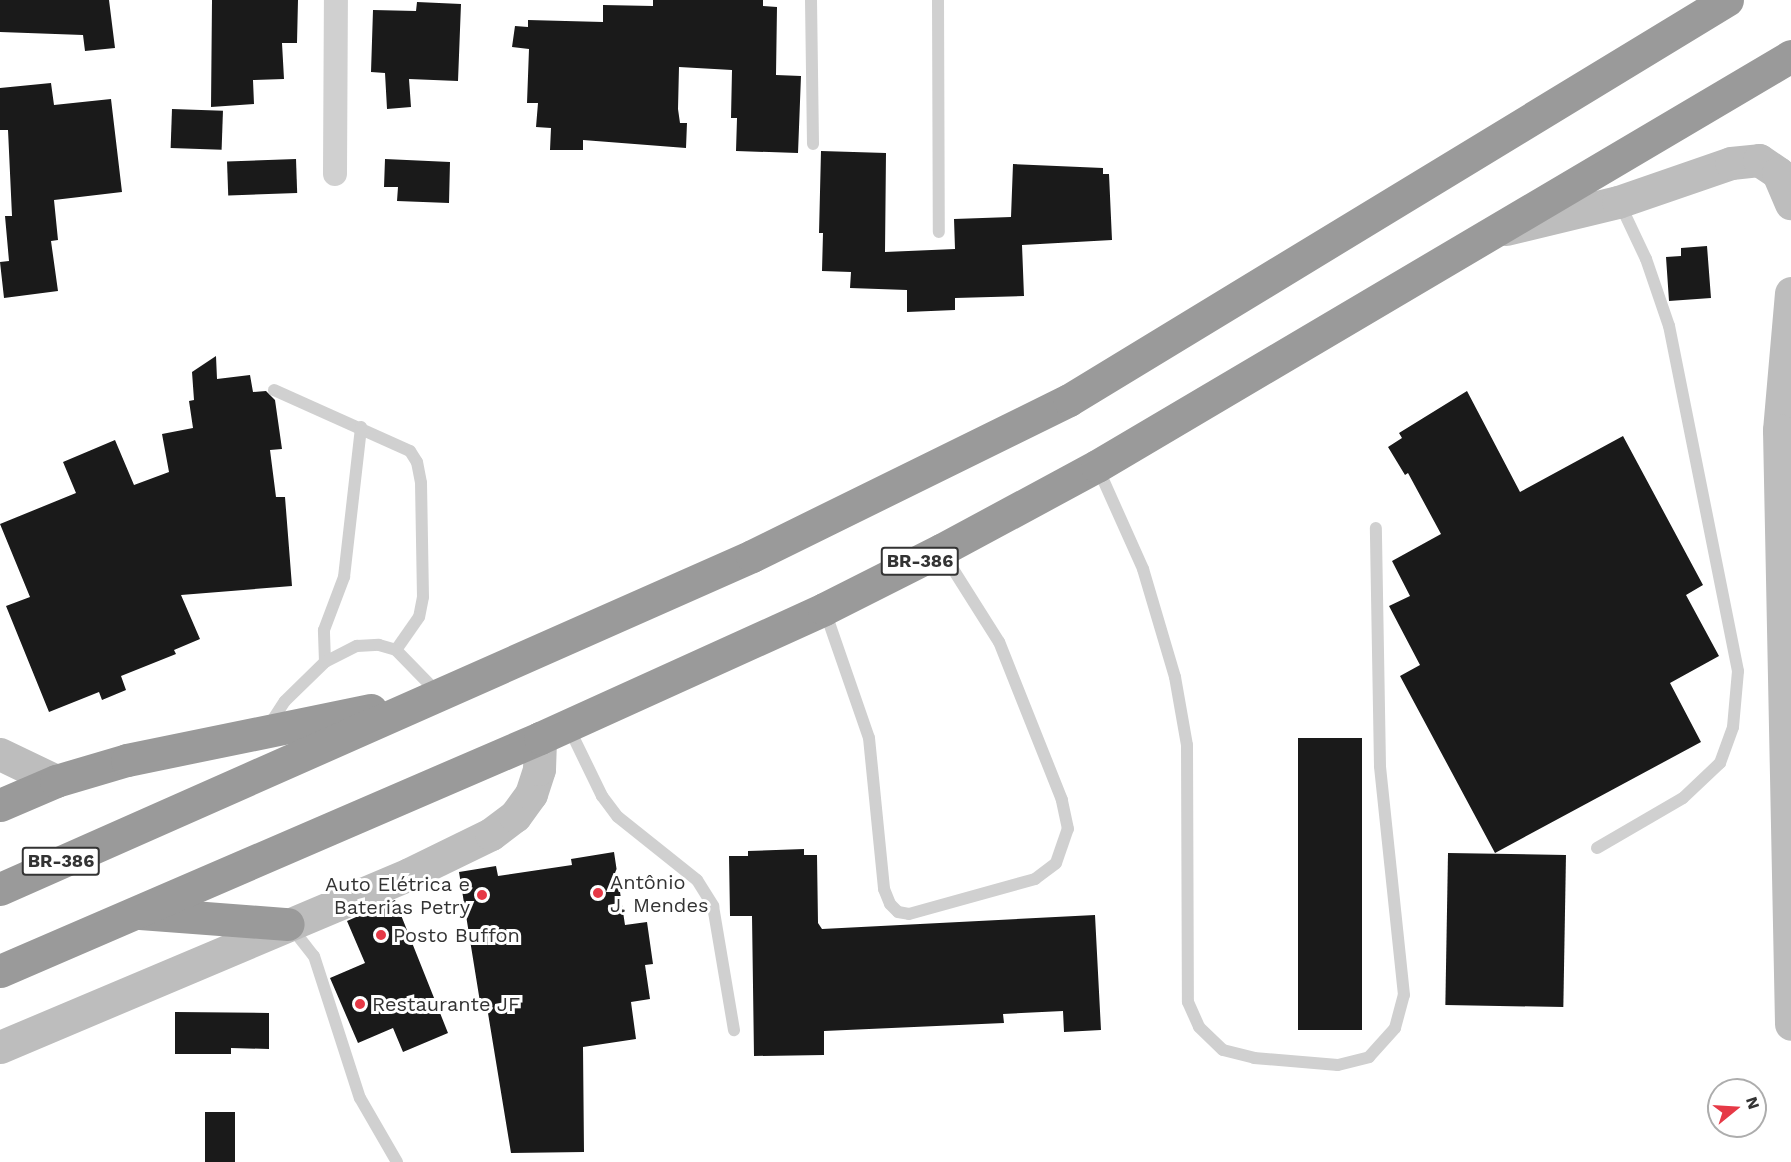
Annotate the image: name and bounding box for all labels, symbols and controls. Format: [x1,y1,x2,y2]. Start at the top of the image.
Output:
road number: BR-386 [880,546,960,576]
road number: BR-386 [20,846,101,876]
place label: Antônio J. Mendes [610,870,708,917]
place label: Auto Elétrica e Baterias Petry [325,872,470,919]
marker: Antônio J. Mendes [591,886,605,900]
marker: Auto Elétrica e Baterias Petry [475,888,489,902]
place label: Posto Buffon [393,923,520,947]
marker: Posto Buffon [374,928,388,942]
place label: Restaurante JF [372,992,521,1016]
marker: Restaurante JF [353,997,367,1011]
north arrow [1707,1078,1767,1138]
text: N [1742,1094,1764,1111]

